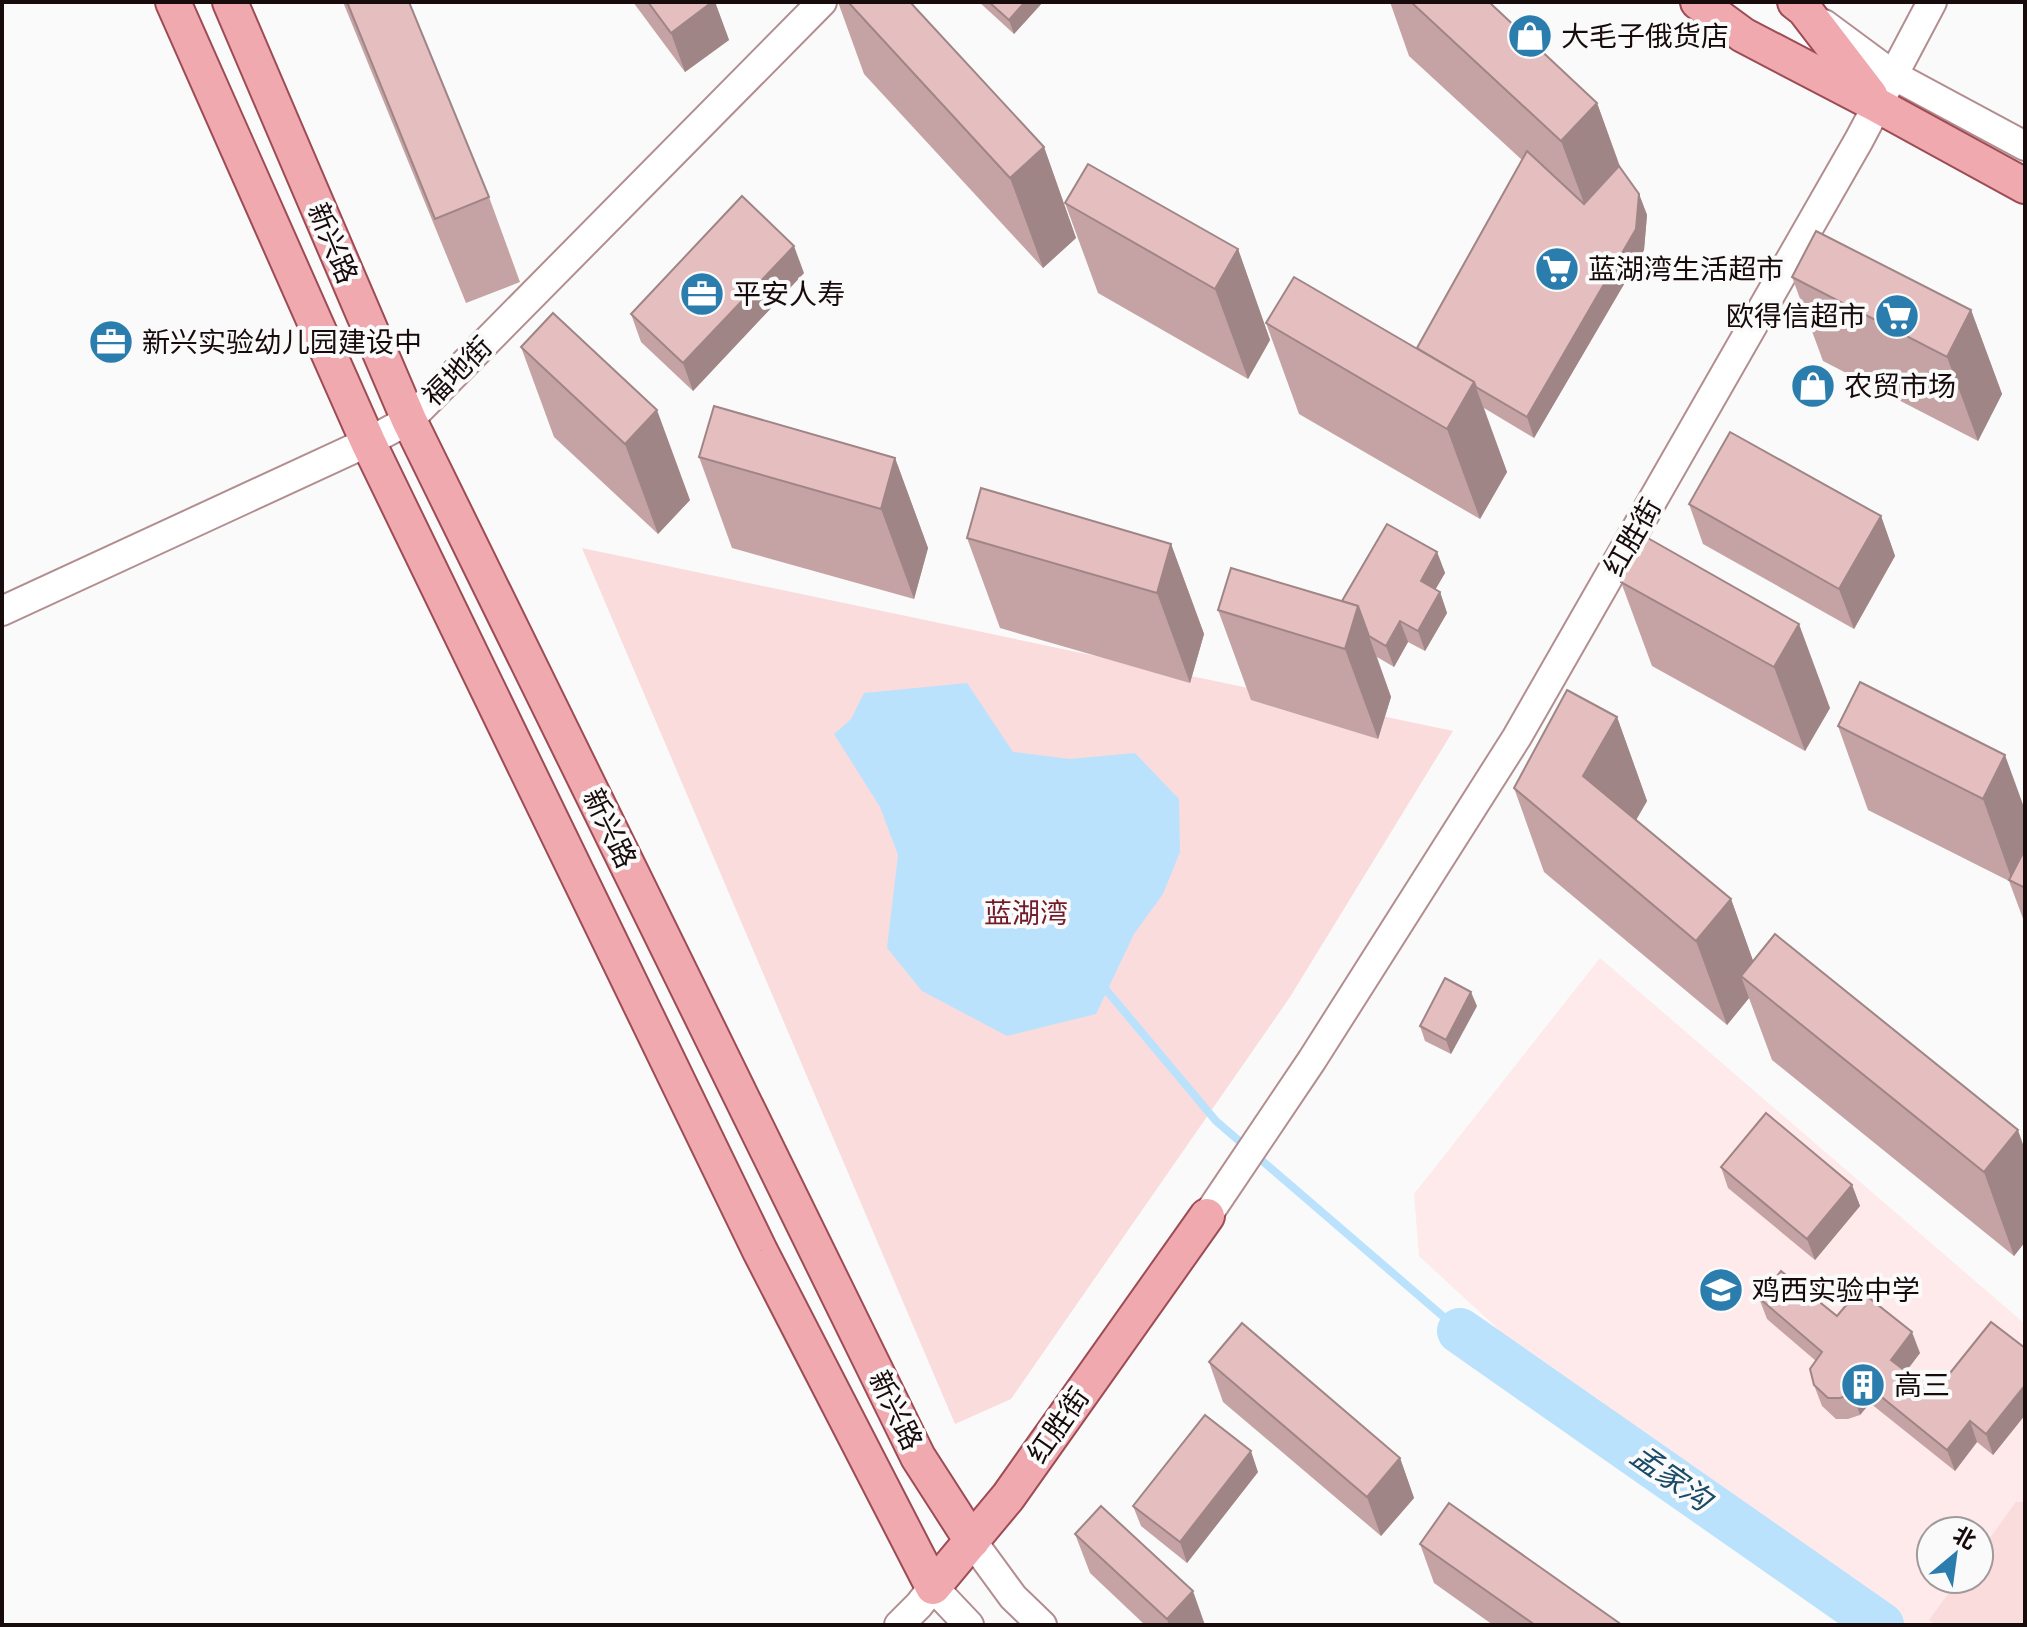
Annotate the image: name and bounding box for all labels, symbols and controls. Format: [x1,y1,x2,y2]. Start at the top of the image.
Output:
shop icon: 大毛子俄货店 [1506,12,1554,60]
place label: 大毛子俄货店 [1561,18,1729,54]
street label: 新兴路 [300,197,366,289]
supermarket icon: 蓝湖湾生活超市 [1533,245,1581,293]
place label: 蓝湖湾生活超市 [1588,251,1784,287]
office icon: 平安人寿 [678,270,726,318]
place label: 平安人寿 [733,276,845,312]
supermarket icon: 欧得信超市 [1873,292,1921,340]
place label: 欧得信超市 [1726,298,1866,334]
office icon: 新兴实验幼儿园建设中 [87,318,135,366]
place label: 新兴实验幼儿园建设中 [142,324,422,360]
street label: 福地街 [415,329,499,413]
shop icon: 农贸市场 [1789,362,1837,410]
place label: 农贸市场 [1844,368,1956,404]
street label: 红胜街 [1595,492,1669,582]
street label: 新兴路 [575,782,645,874]
park label: 蓝湖湾 [984,895,1068,931]
school or university icon: 鸡西实验中学 [1697,1266,1745,1314]
place label: 鸡西实验中学 [1752,1272,1920,1308]
building icon: 高三 [1839,1361,1887,1409]
street label: 新兴路 [861,1364,931,1456]
place label: 高三 [1894,1367,1950,1403]
street label: 红胜街 [1019,1380,1097,1470]
water label: 孟家沟 [1623,1436,1722,1521]
north arrow [1915,1515,1995,1595]
text: 北 [1948,1520,1981,1555]

